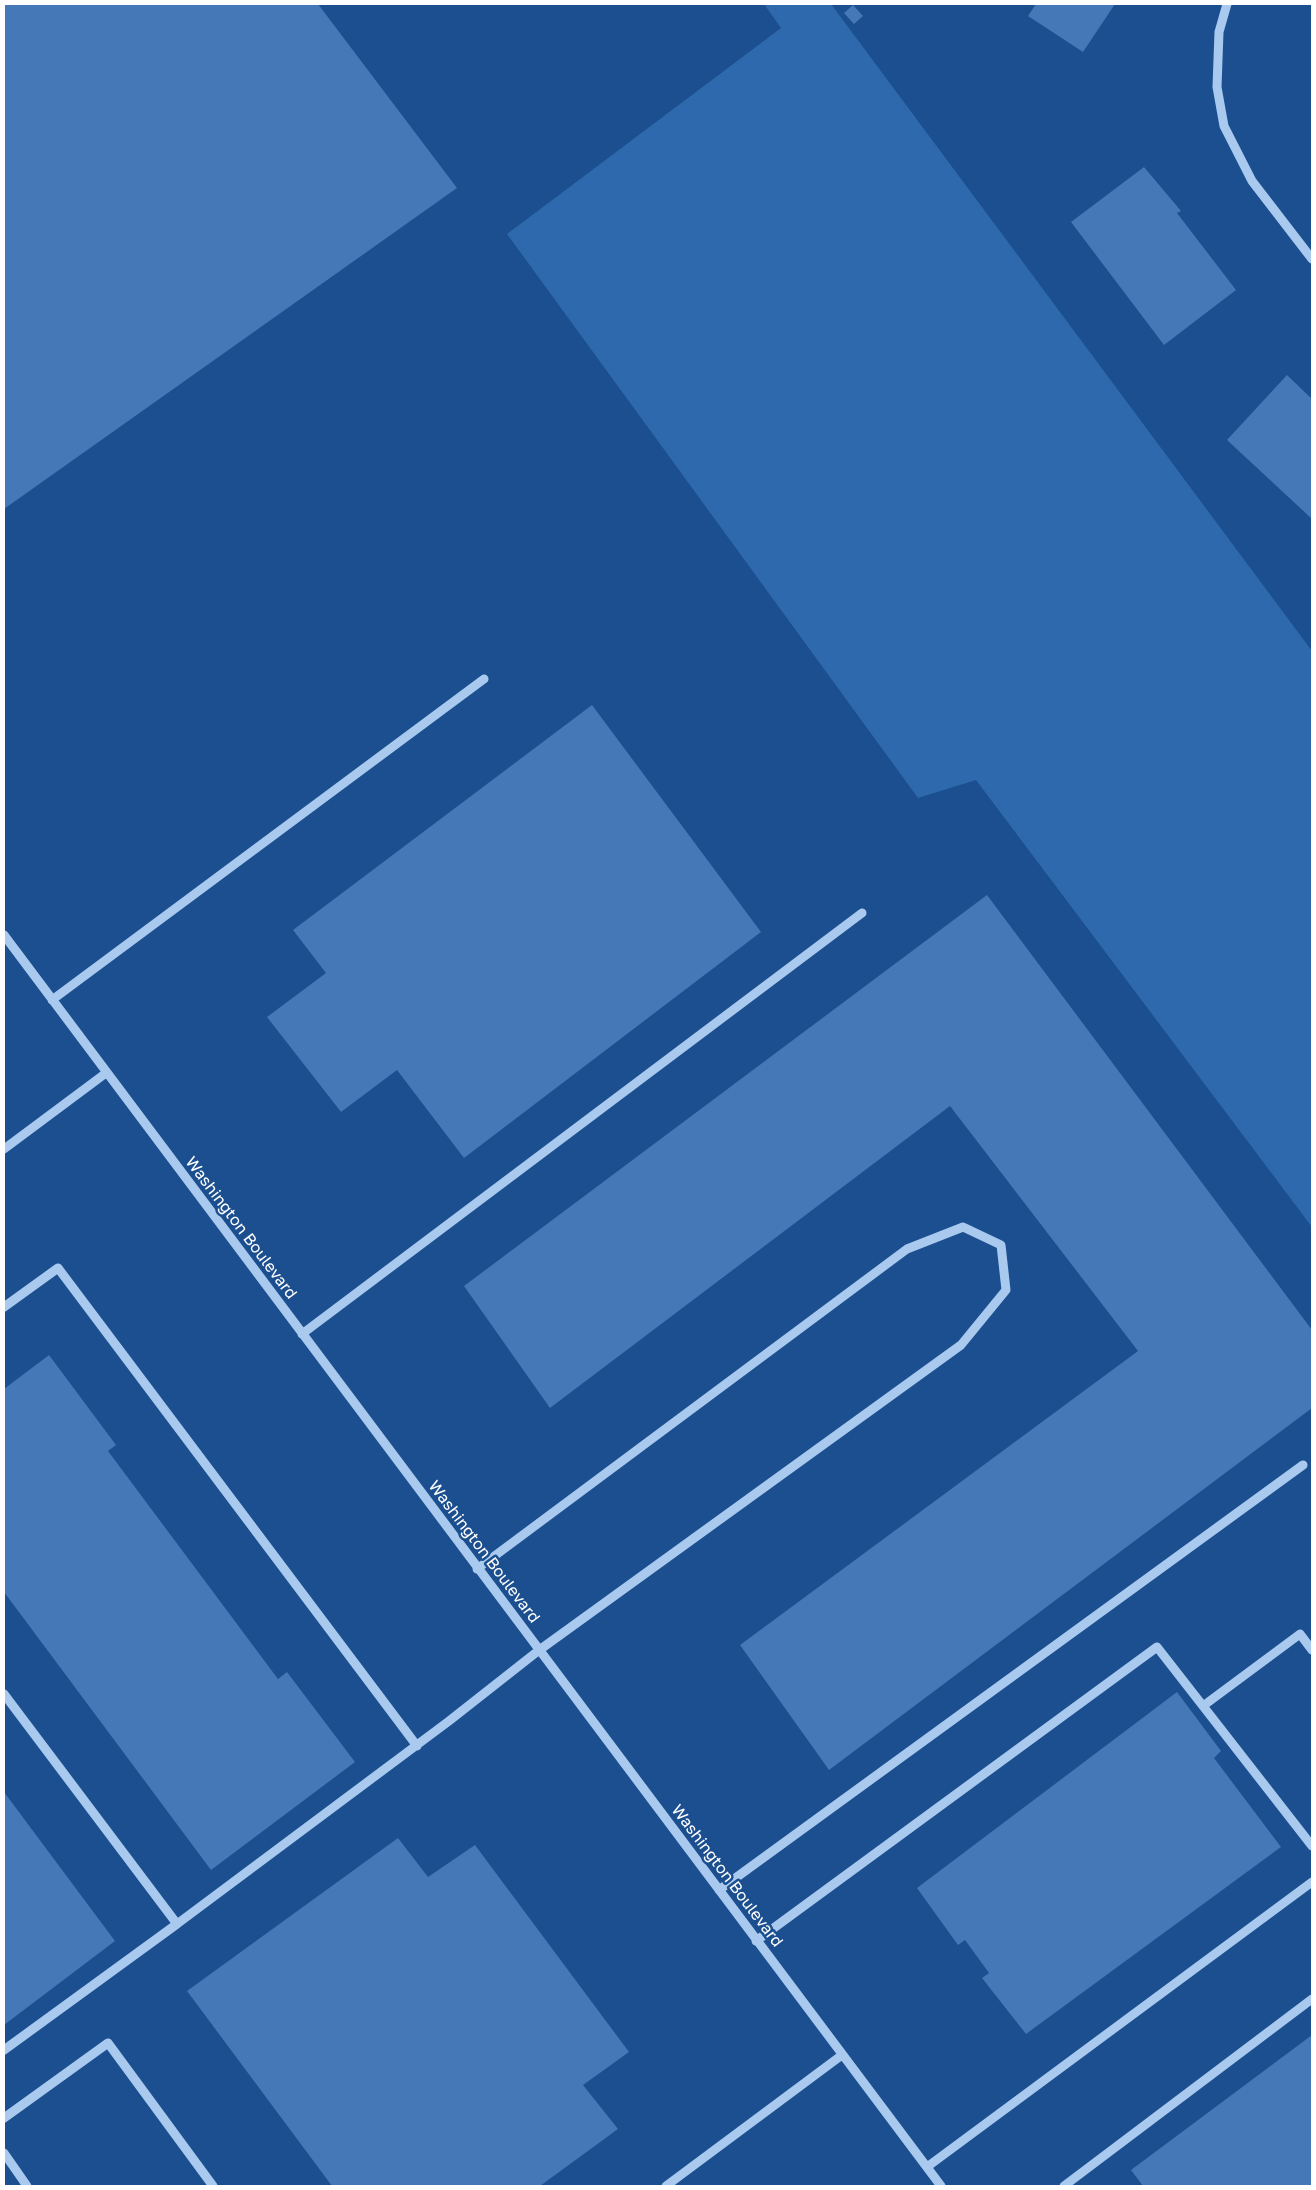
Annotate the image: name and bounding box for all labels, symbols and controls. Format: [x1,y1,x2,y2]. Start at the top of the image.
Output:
street label: Washington Boulevard [181,1153,301,1303]
street label: Washington Boulevard [424,1477,544,1627]
street label: Washington Boulevard [667,1801,787,1951]

